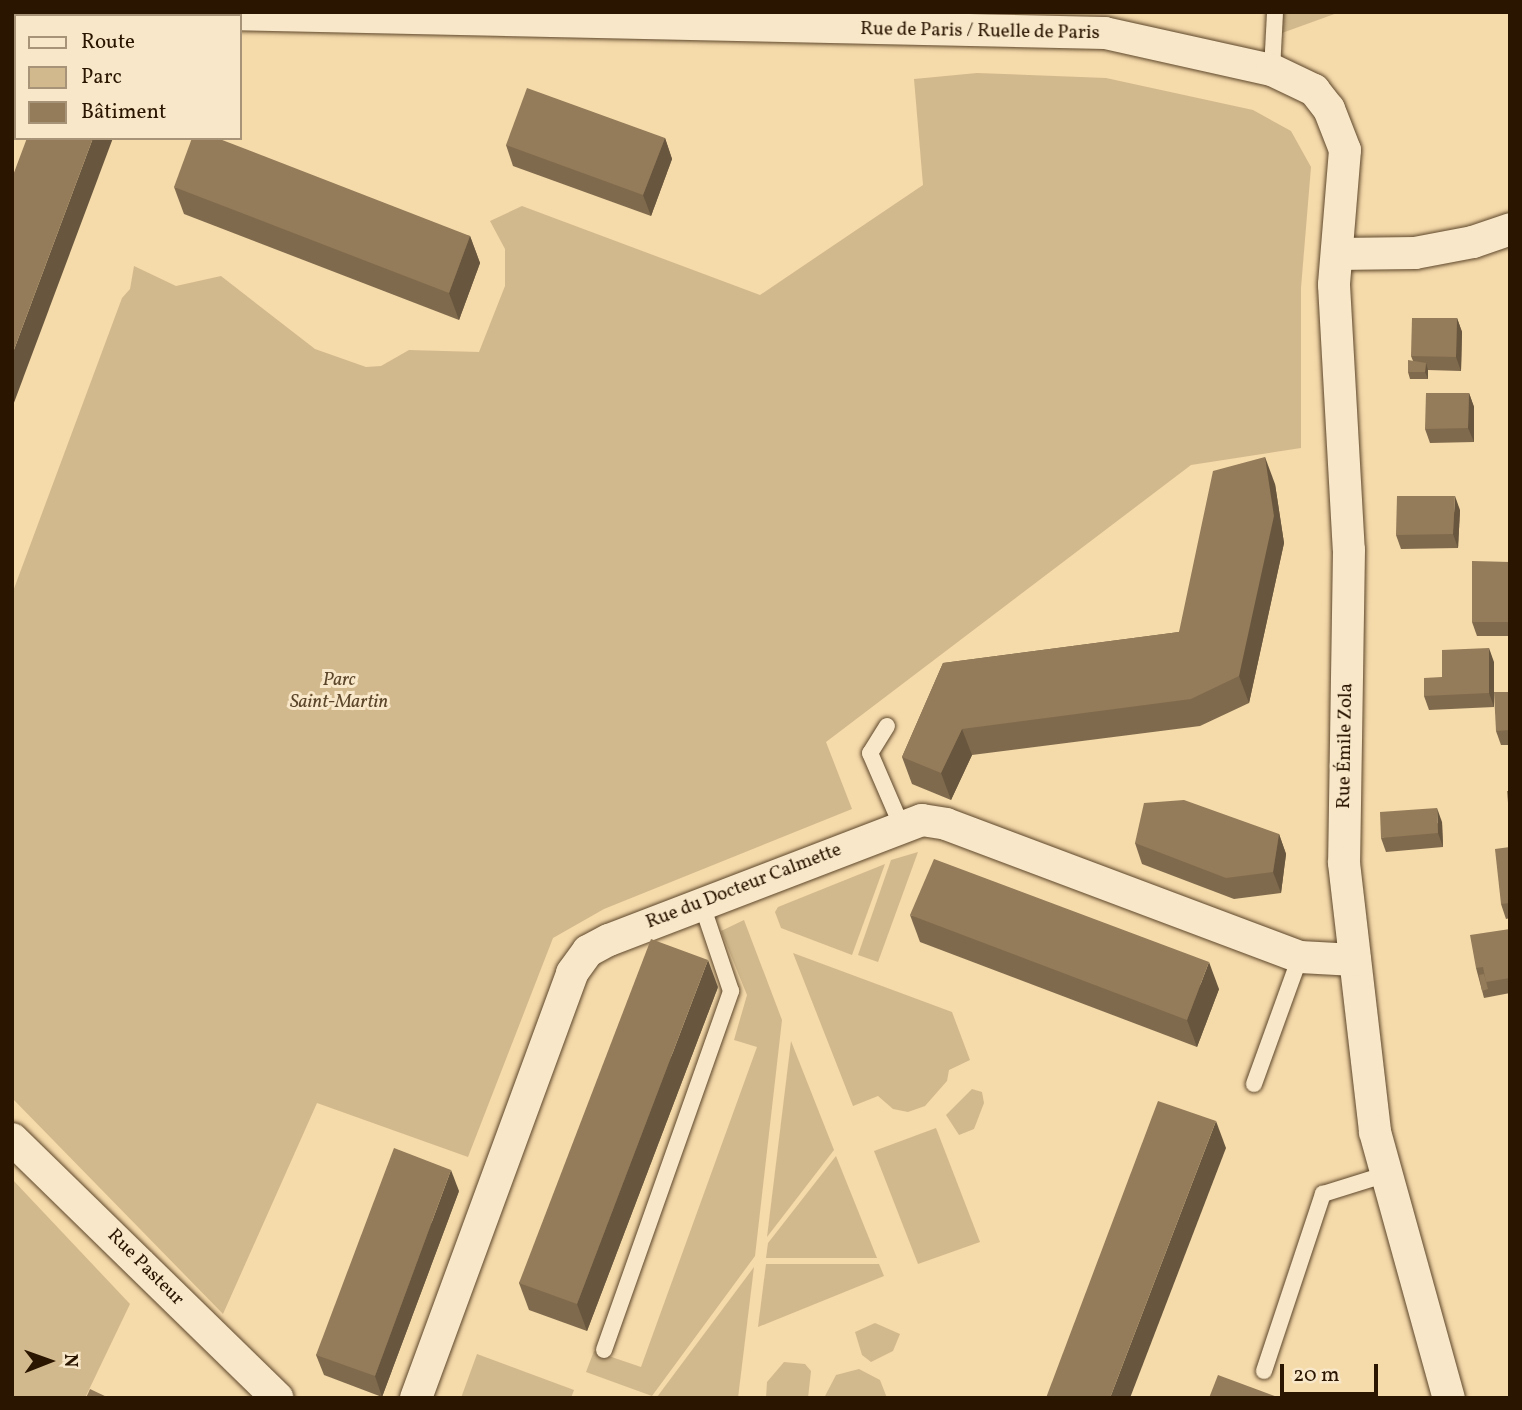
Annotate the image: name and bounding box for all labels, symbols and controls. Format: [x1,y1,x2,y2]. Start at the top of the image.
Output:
legend [14,14,242,140]
street label: Rue de Paris / Ruelle de Paris [860,19,1100,45]
text: Route [81,28,135,57]
text: Parc [81,63,122,92]
text: Bâtiment [81,98,166,127]
park label: Parc Saint-Martin [290,670,388,714]
street label: Rue Émile Zola [1334,683,1358,809]
street label: Rue du Docteur Calmette [643,839,845,935]
street label: Rue Pasteur [102,1225,188,1311]
north arrow [14,1326,84,1396]
scale bar [1284,1350,1382,1394]
text: N [57,1354,83,1368]
text: 20 m [1293,1361,1339,1390]

